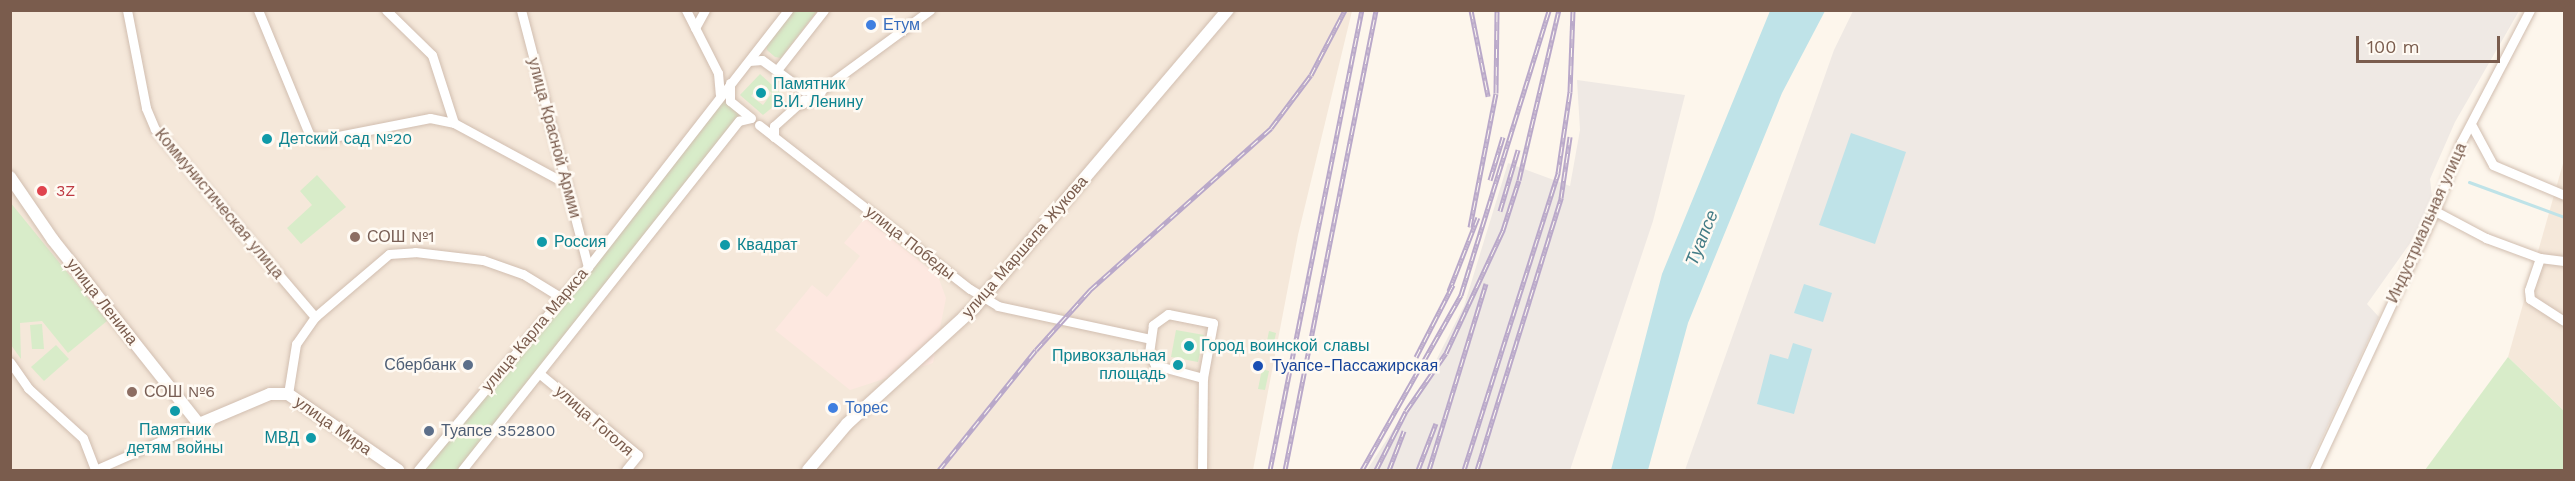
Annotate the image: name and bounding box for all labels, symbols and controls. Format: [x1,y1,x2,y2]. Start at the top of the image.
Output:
place label: Етум [883,15,920,35]
marker: Етум [864,18,878,32]
scale bar [2359,24,2503,62]
text: 100 m [2367,36,2420,57]
street label: улица Красной Армии [523,56,585,220]
place label: Памятник В.И. Ленину [773,74,863,112]
marker: Памятник В.И. Ленину [754,86,768,100]
street label: Коммунистическая улица [151,125,287,283]
place label: Детский сад №20 [279,129,412,149]
marker: Детский сад №20 [260,132,274,146]
street label: Индустриальная улица [2383,140,2471,306]
street label: улица Маршала Жукова [958,172,1092,322]
place label: 3Z [56,181,75,201]
marker: 3Z [33,182,51,200]
street label: улица Победы [861,202,959,284]
water label: Туапсе [1681,207,1723,269]
place label: СОШ №1 [367,227,435,247]
marker: СОШ №1 [348,230,362,244]
place label: Россия [554,232,606,252]
marker: Россия [535,235,549,249]
place label: Квадрат [737,235,798,255]
marker: Квадрат [718,238,732,252]
street label: улица Ленина [62,255,142,349]
street label: улица Карла Маркса [478,264,592,396]
place label: Город воинской славы [1201,336,1369,356]
marker: Город воинской славы [1182,339,1196,353]
place label: Привокзальная площадь [1052,346,1166,384]
place label: Сбербанк [384,355,456,375]
place label: Туапсе-Пассажирская [1272,356,1438,376]
marker: Туапсе-Пассажирская [1249,357,1267,375]
marker: Сбербанк [461,358,475,372]
marker: Привокзальная площадь [1171,358,1185,372]
place label: СОШ №6 [144,382,215,402]
street label: улица Гоголя [551,382,637,460]
marker: СОШ №6 [125,385,139,399]
street label: улица Мира [291,392,375,460]
place label: Торес [845,398,888,418]
marker: Торес [826,401,840,415]
marker: Памятник детям войны [168,404,182,418]
place label: Памятник детям войны [127,420,223,458]
place label: Туапсе 352800 [441,421,555,441]
marker: Туапсе 352800 [422,424,436,438]
place label: МВД [265,428,299,448]
marker: МВД [304,431,318,445]

